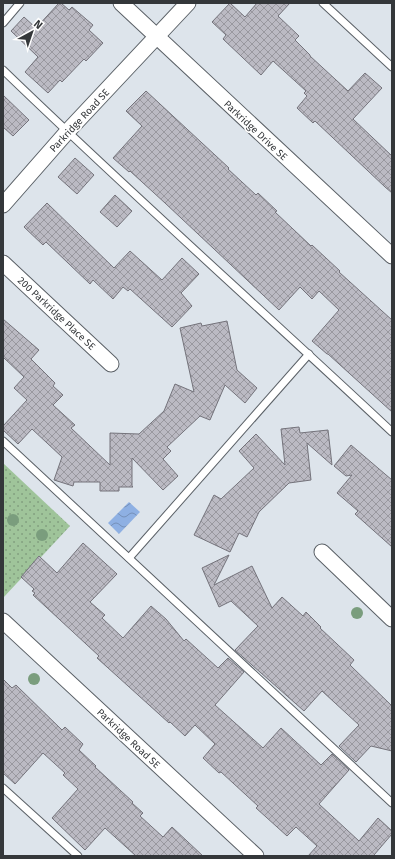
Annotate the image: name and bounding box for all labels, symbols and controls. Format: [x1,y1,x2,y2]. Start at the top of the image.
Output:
north arrow [12,12,52,52]
text: N [31,17,45,32]
street label: Parkridge Road SE [47,87,112,155]
street label: Parkridge Drive SE [221,98,290,163]
street label: 200 Parkridge Place SE [15,275,98,353]
street label: Parkridge Road SE [94,706,162,771]

